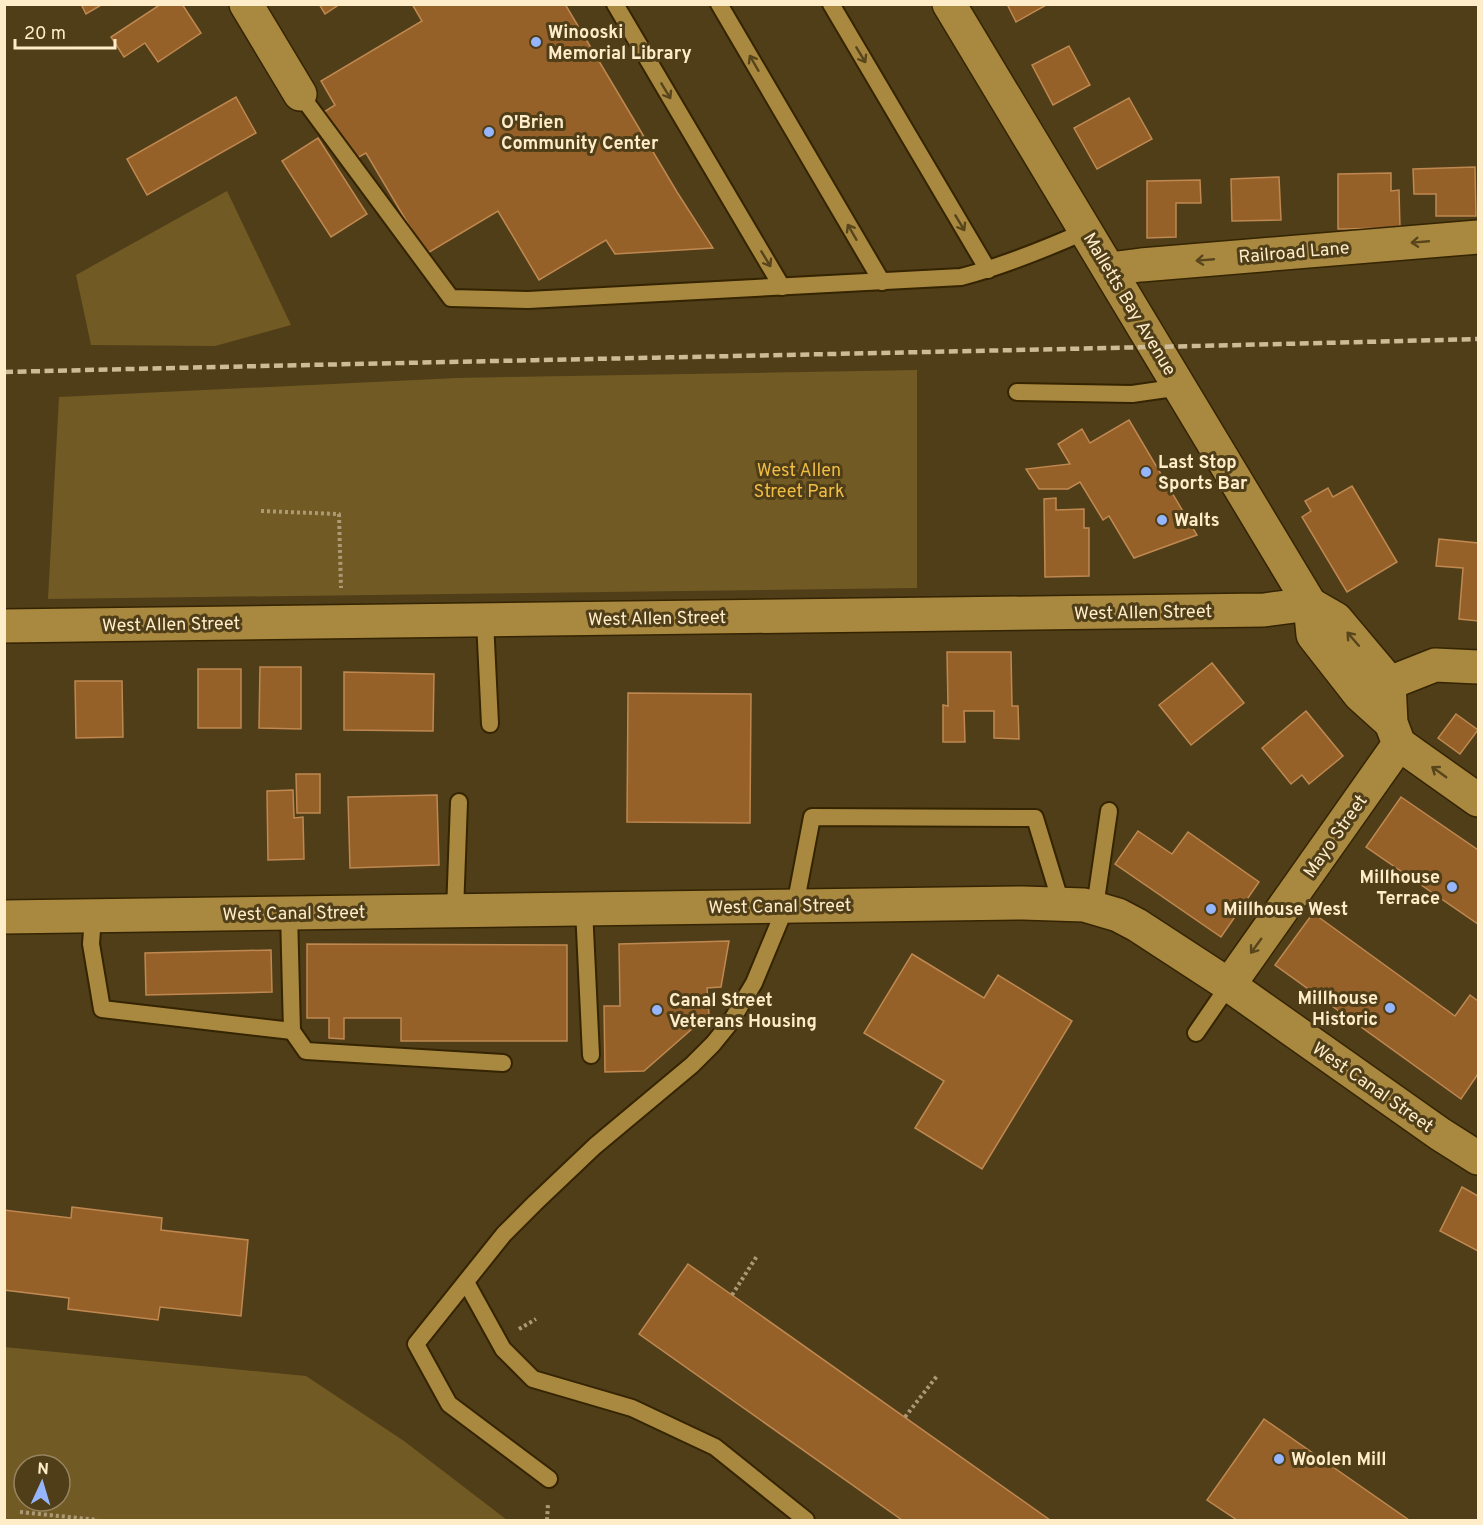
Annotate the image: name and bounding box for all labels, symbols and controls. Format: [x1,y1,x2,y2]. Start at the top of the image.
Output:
scale bar [15,12,116,50]
place label: Winooski Memorial Library [548,22,692,66]
text: 20 m [24,23,66,46]
marker: Winooski Memorial Library [529,35,543,49]
one-way arrow [856,46,868,63]
one-way arrow [747,55,759,72]
one-way arrow [660,82,672,99]
place label: O'Brien Community Center [501,112,659,156]
marker: O'Brien Community Center [482,125,496,139]
one-way arrow [955,214,967,231]
one-way arrow [846,224,858,241]
street label: Malletts Bay Avenue [1077,229,1180,380]
street label: Railroad Lane [1238,237,1351,270]
one-way arrow [1411,237,1431,248]
one-way arrow [760,250,772,267]
one-way arrow [1196,255,1215,266]
place label: Last Stop Sports Bar [1158,452,1248,496]
park label: West Allen Street Park [754,460,844,504]
marker: Last Stop Sports Bar [1139,465,1153,479]
place label: Walts [1174,510,1220,533]
marker: Walts [1155,513,1169,527]
street label: West Allen Street [1074,601,1212,626]
street label: West Allen Street [588,607,726,632]
street label: West Allen Street [102,613,240,638]
one-way arrow [1346,631,1360,646]
one-way arrow [1432,766,1448,778]
street label: Mayo Street [1299,791,1373,883]
place label: Millhouse Terrace [1360,867,1440,911]
marker: Millhouse Terrace [1445,880,1459,894]
street label: West Canal Street [708,895,852,920]
place label: Millhouse West [1223,899,1348,922]
street label: West Canal Street [222,902,366,927]
marker: Millhouse West [1204,902,1218,916]
one-way arrow [1250,938,1262,954]
place label: Millhouse Historic [1298,988,1378,1032]
place label: Canal Street Veterans Housing [669,990,817,1034]
marker: Millhouse Historic [1383,1001,1397,1015]
marker: Canal Street Veterans Housing [650,1003,664,1017]
street label: West Canal Street [1307,1038,1437,1139]
place label: Woolen Mill [1291,1449,1387,1472]
marker: Woolen Mill [1272,1452,1286,1466]
north arrow [12,1453,72,1513]
text: N [36,1460,49,1480]

